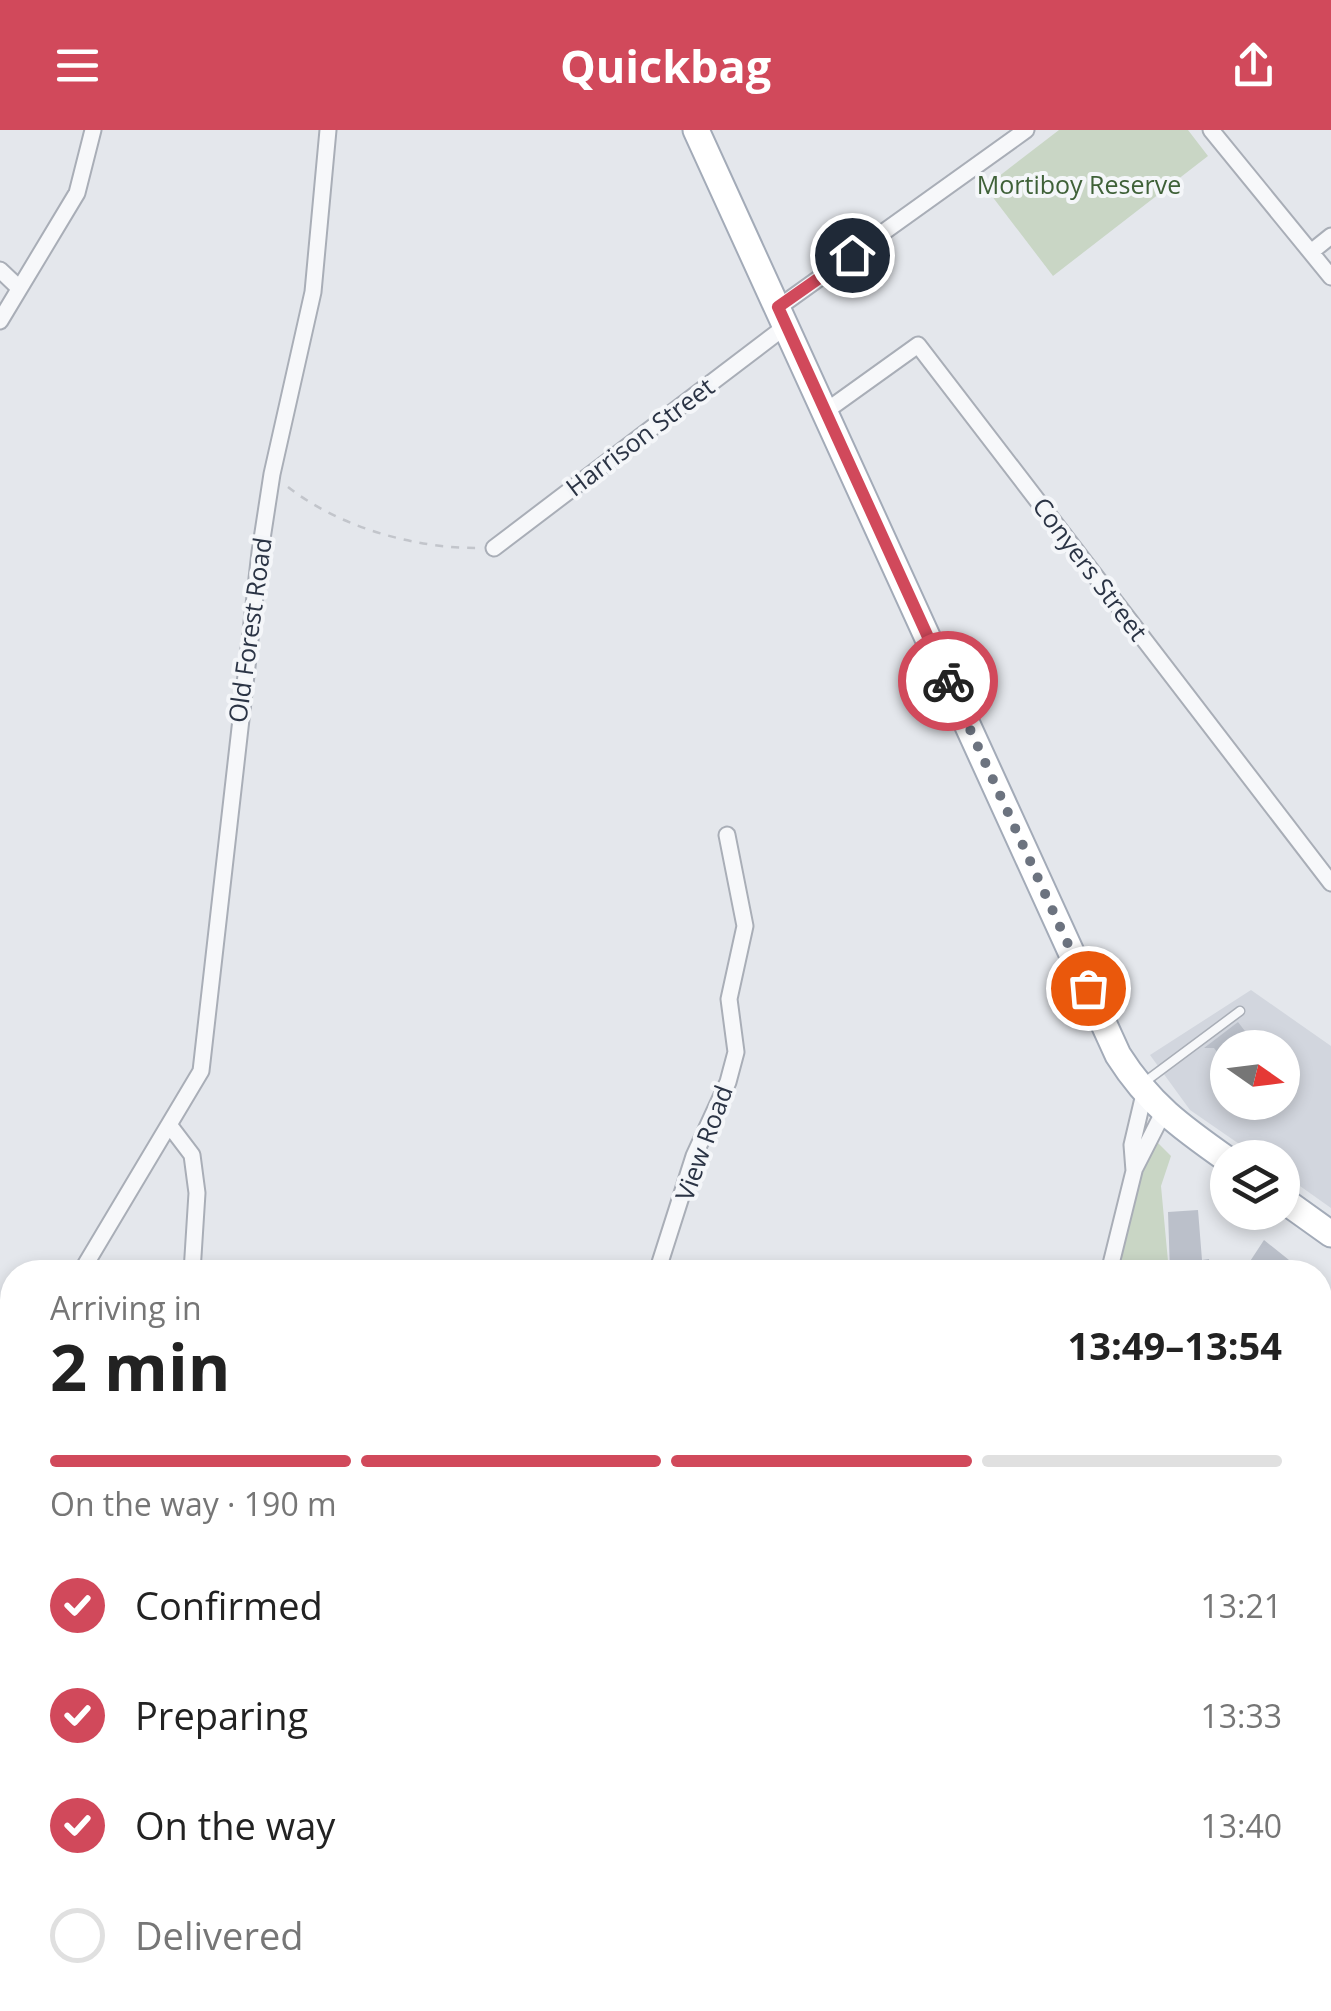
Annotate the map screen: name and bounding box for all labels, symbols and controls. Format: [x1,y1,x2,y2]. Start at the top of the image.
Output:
text: Quickbag [560,35,771,96]
icon: menu [50,38,105,93]
icon: share [1226,38,1281,93]
park label: Mortiboy Reserve [977,167,1181,201]
pin [810,213,895,298]
icon: home [825,228,880,283]
street label: Harrison Street [558,369,721,503]
street label: Conyers Street [1026,490,1156,647]
street label: Old Forest Road [219,535,279,725]
courier [898,631,998,731]
icon: bike [921,654,976,709]
pin [1046,946,1131,1031]
icon: bag [1061,961,1116,1016]
north arrow [1210,1030,1300,1120]
map controls [1210,1030,1300,1230]
street label: View Road [666,1080,740,1205]
button: layers [1210,1140,1300,1230]
text: Arriving in [50,1286,202,1329]
text: 13:49–13:54 [1068,1319,1282,1371]
text: 2 min [50,1322,230,1410]
text: On the way · 190 m [50,1482,337,1525]
icon: check [50,1578,105,1633]
text: Confirmed [135,1579,323,1631]
text: 13:21 [1200,1584,1282,1627]
icon: check [50,1688,105,1743]
text: Preparing [135,1689,308,1741]
text: 13:33 [1200,1694,1282,1737]
icon: check [50,1798,105,1853]
text: On the way [135,1799,335,1851]
text: 13:40 [1200,1804,1282,1847]
text: Delivered [135,1909,304,1961]

